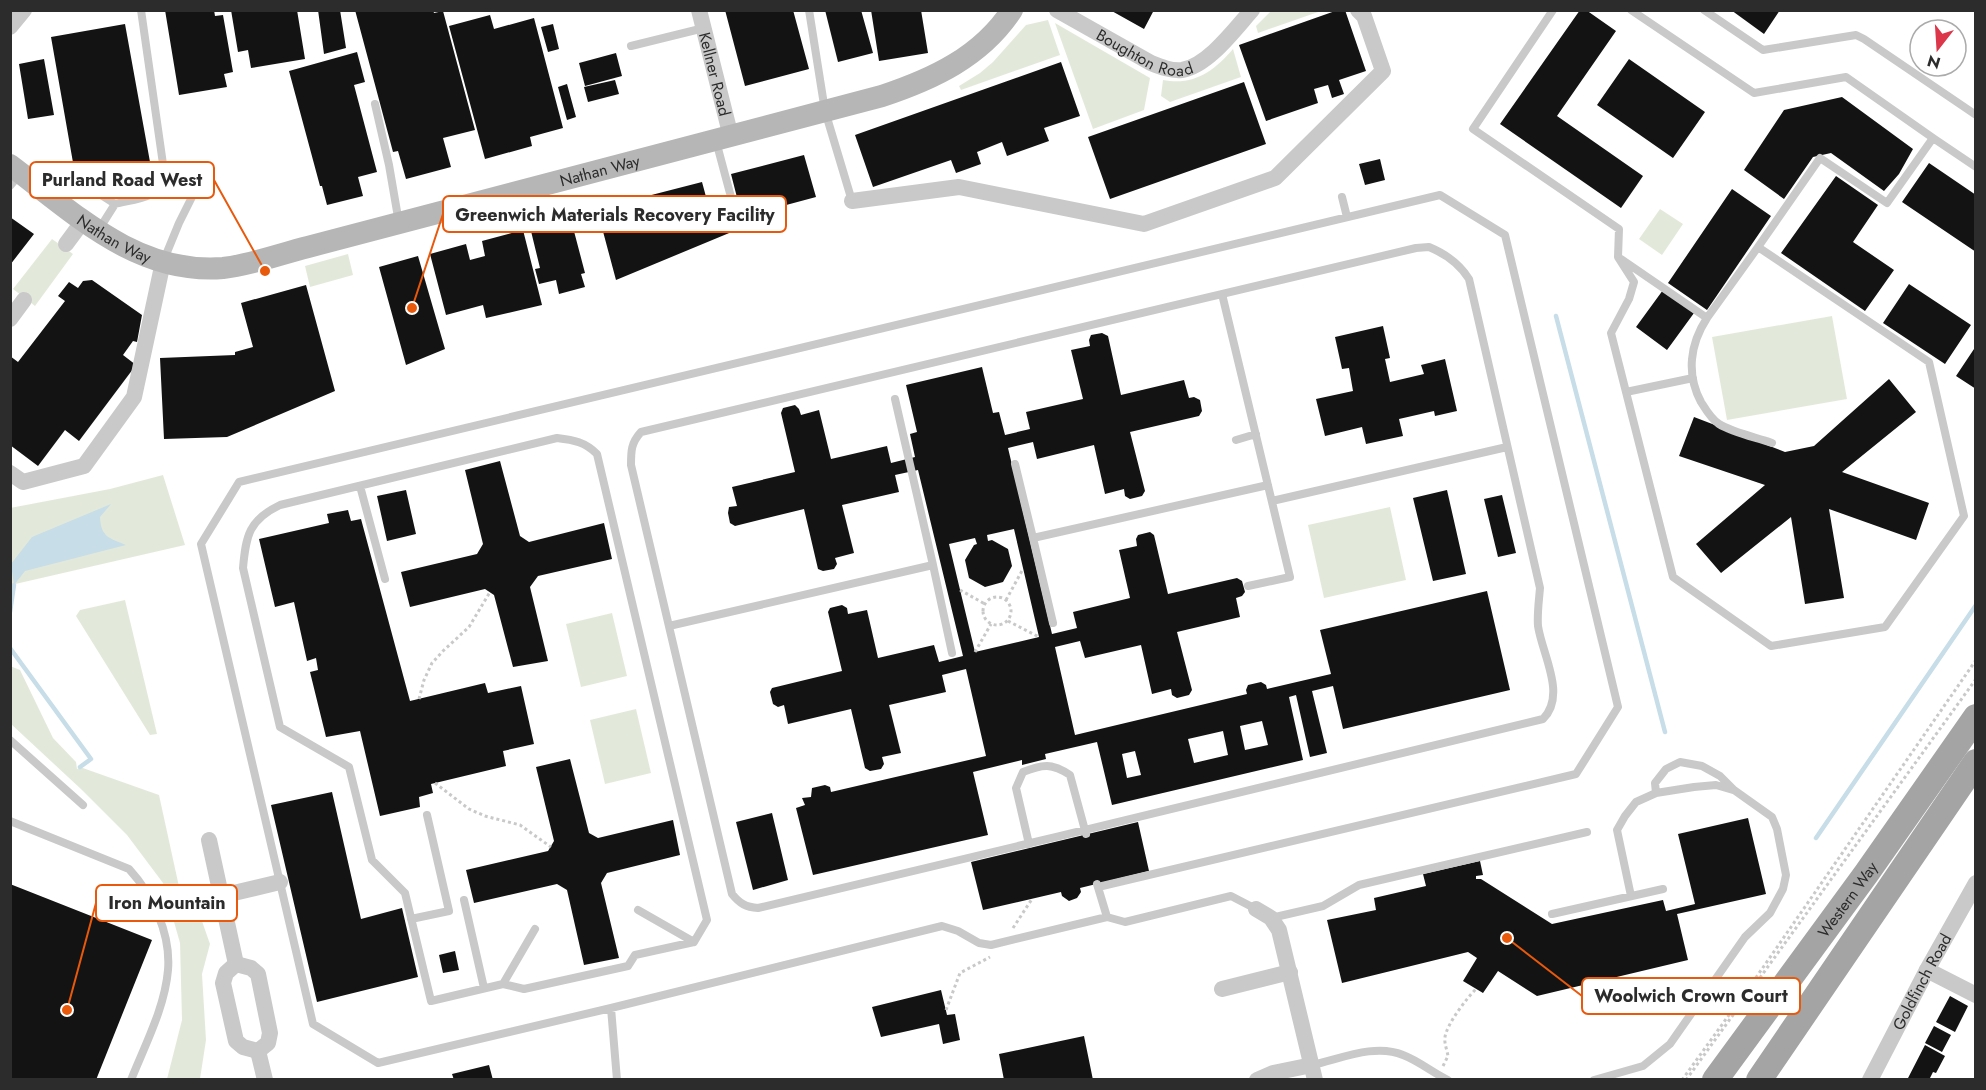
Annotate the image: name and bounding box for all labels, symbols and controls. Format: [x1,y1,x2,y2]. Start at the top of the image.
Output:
north arrow [1908,18,1968,78]
street label: Boughton Road [1092,24,1196,82]
street label: Kellner Road [693,30,736,118]
text: N [1924,49,1943,75]
street label: Nathan Way [557,149,643,192]
callout: Purland Road West [30,162,214,198]
text: Purland Road West [42,167,203,193]
callout: Greenwich Materials Recovery Facility [443,196,786,232]
text: Greenwich Materials Recovery Facility [455,202,775,228]
street label: Nathan Way [72,209,155,269]
street label: Western Way [1812,856,1884,942]
callout: Iron Mountain [96,885,237,921]
text: Iron Mountain [108,890,226,916]
street label: Goldfinch Road [1887,929,1957,1034]
callout: Woolwich Crown Court [1582,978,1800,1014]
text: Woolwich Crown Court [1594,983,1788,1009]

